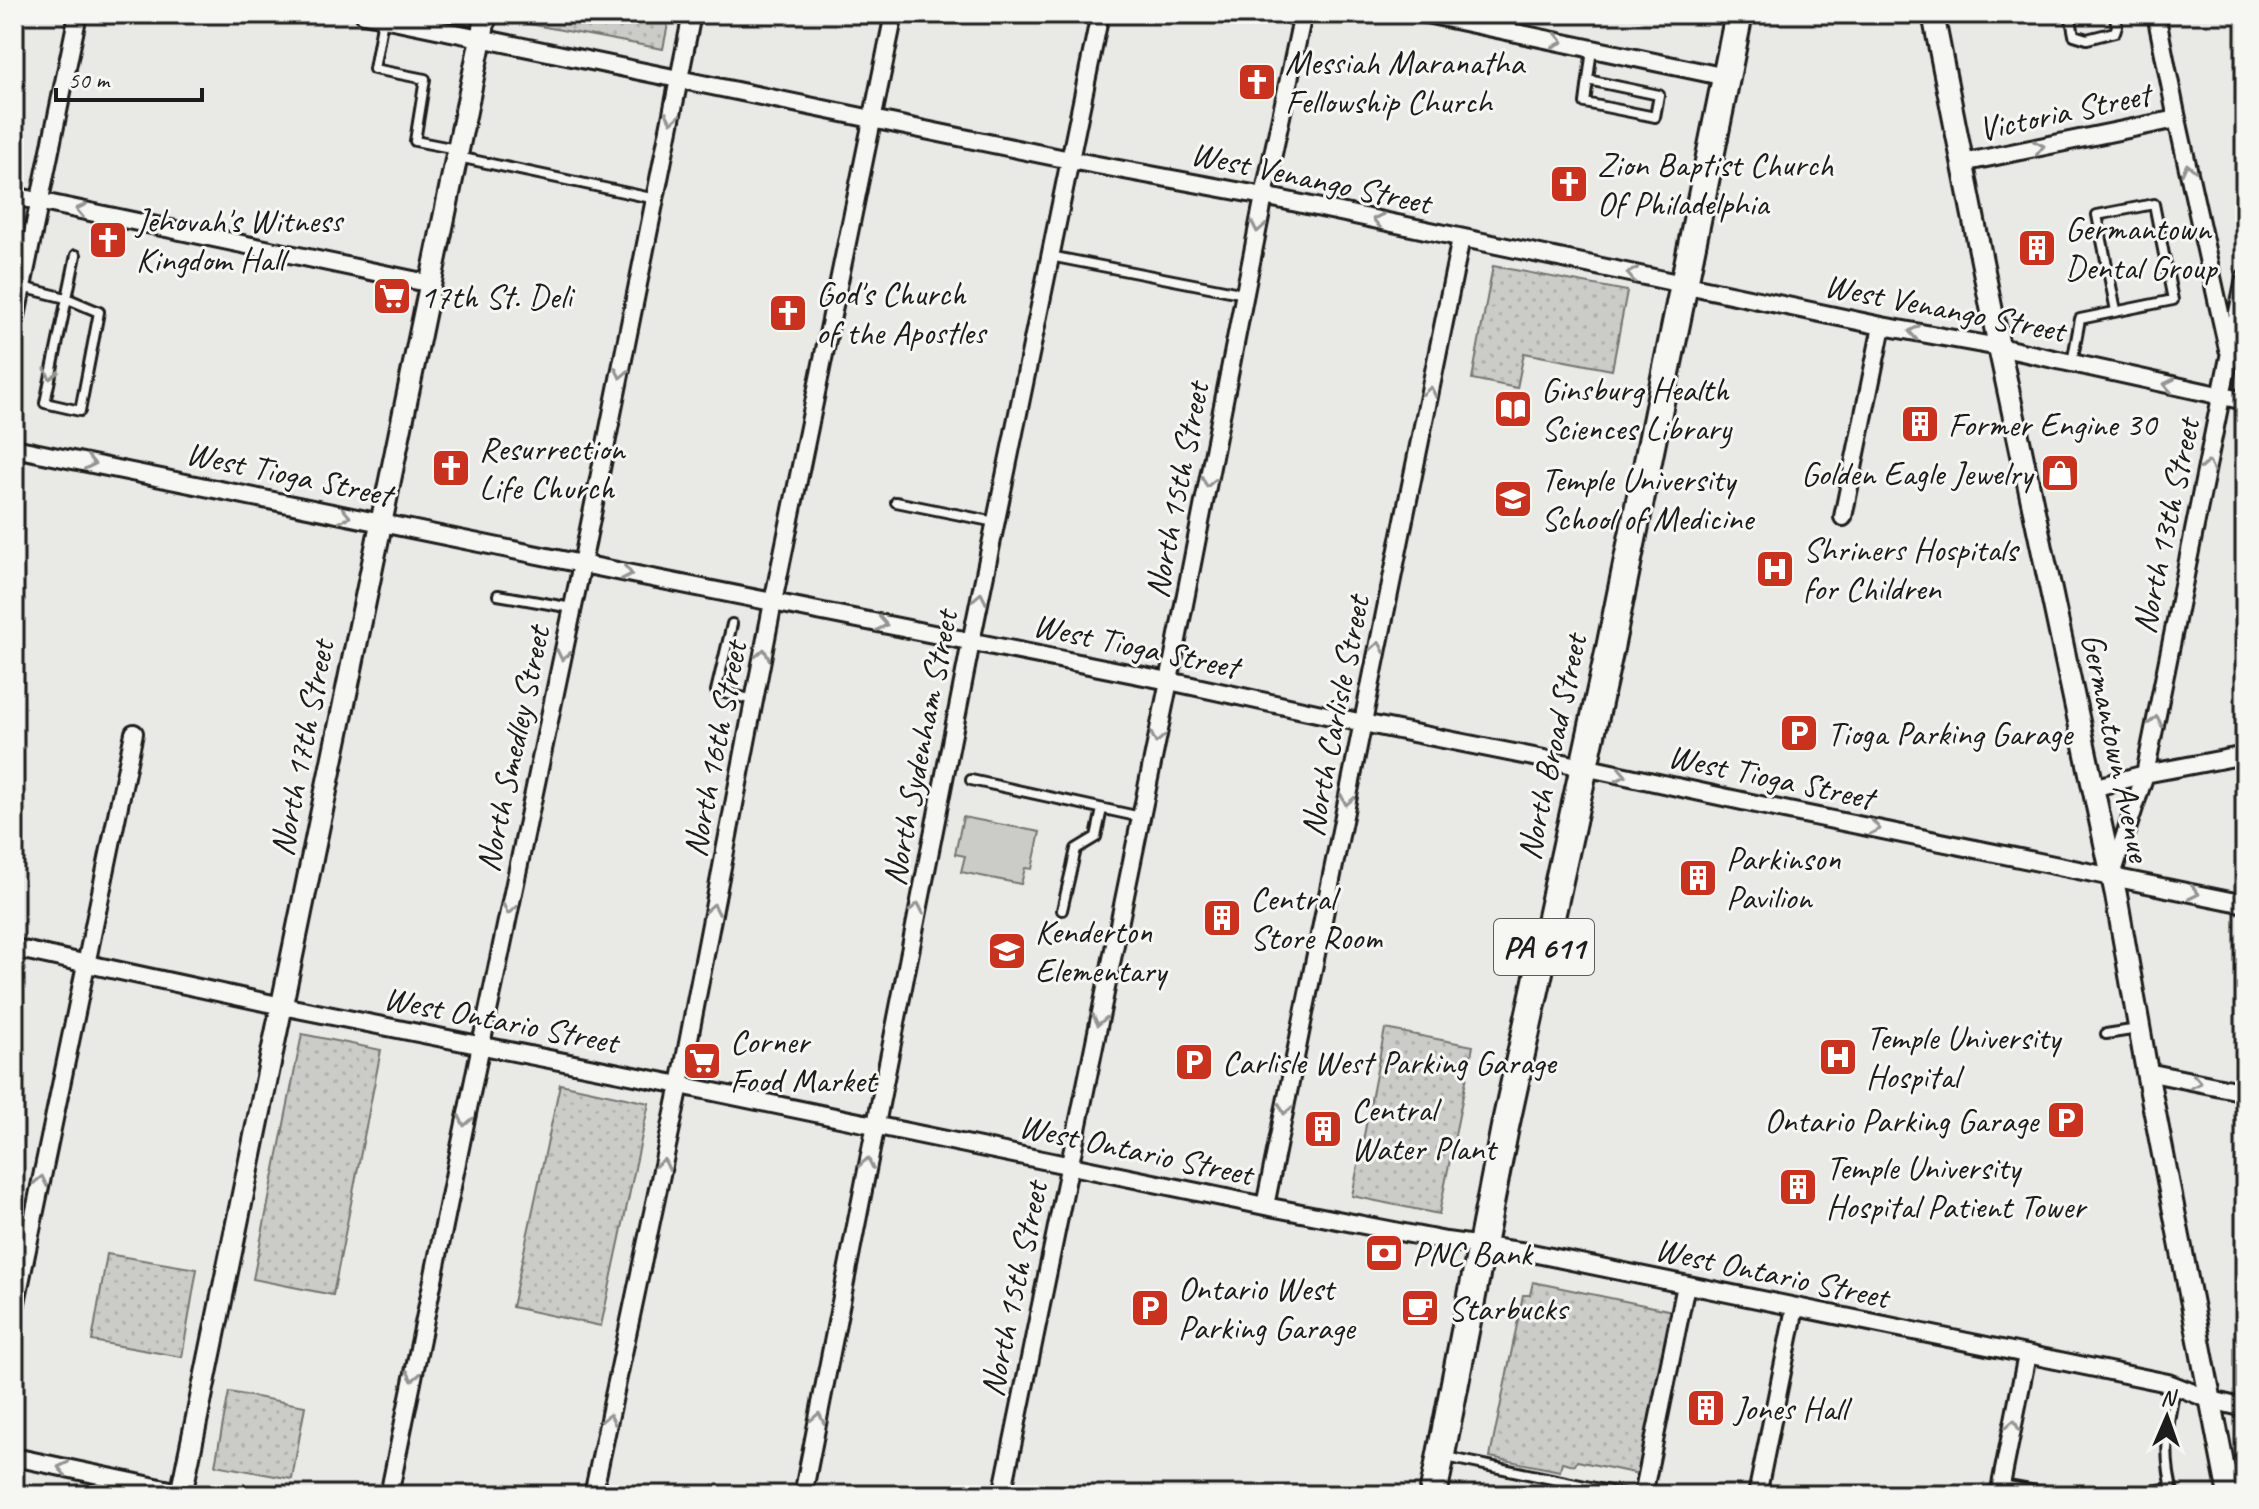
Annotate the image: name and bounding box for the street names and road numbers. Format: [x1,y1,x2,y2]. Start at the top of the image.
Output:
street label: Victoria Street [1974,71,2158,151]
street label: West Venango Street [1187,131,1438,225]
street label: West Venango Street [1821,263,2072,353]
street label: North 15th Street [1135,375,1219,601]
street label: North 13th Street [2122,411,2210,637]
street label: West Tioga Street [182,431,400,517]
street label: North Carlisle Street [1290,589,1380,840]
street label: North Sydenham Street [872,603,968,889]
street label: West Tioga Street [1029,603,1247,689]
street label: North Smedley Street [466,619,560,876]
street label: North Broad Street [1507,627,1597,864]
street label: Germantown Avenue [2071,629,2162,867]
street label: North 17th Street [260,633,344,859]
street label: North 16th Street [673,634,757,860]
street label: West Tioga Street [1664,734,1882,820]
road number: PA 611 [1494,919,1594,975]
street label: West Ontario Street [380,976,625,1064]
street label: West Ontario Street [1015,1104,1260,1196]
street label: North 15th Street [970,1174,1058,1400]
street label: West Ontario Street [1651,1227,1896,1319]

